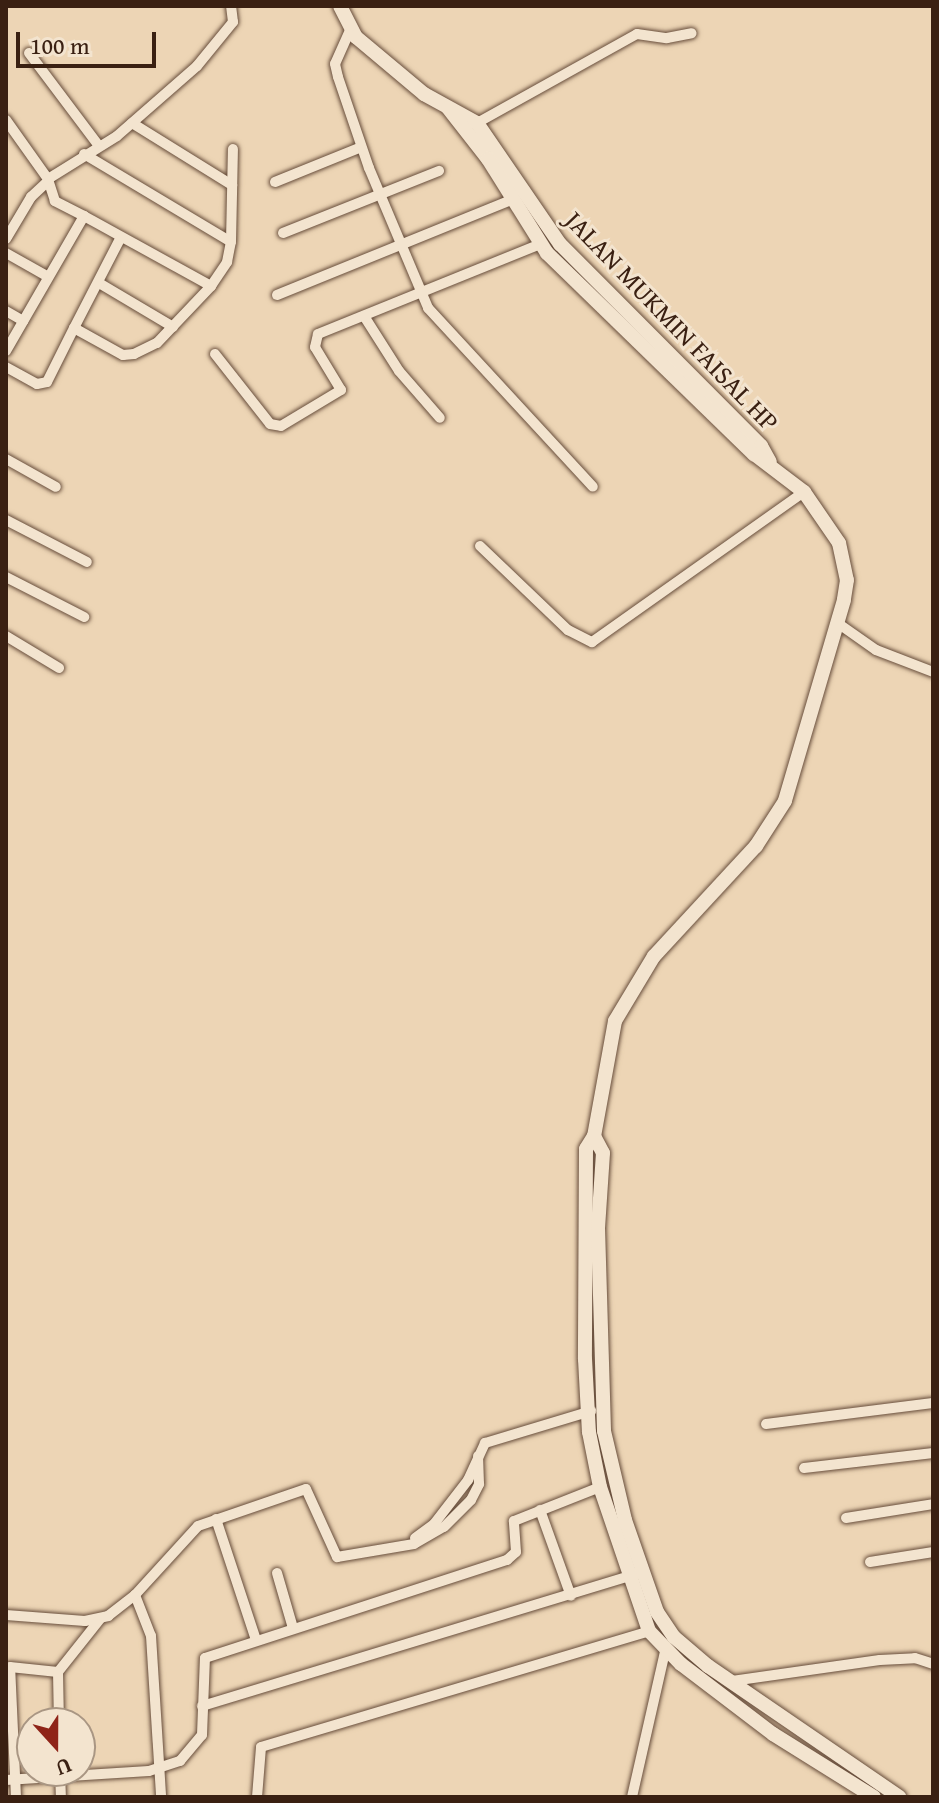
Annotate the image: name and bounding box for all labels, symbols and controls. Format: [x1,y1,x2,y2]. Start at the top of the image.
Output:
scale bar [20,16,160,66]
text: 100 m [30,28,90,63]
street label: JALAN MUKMIN FAISAL HP [559,205,785,437]
north arrow [16,1707,96,1787]
text: U [51,1750,77,1785]

